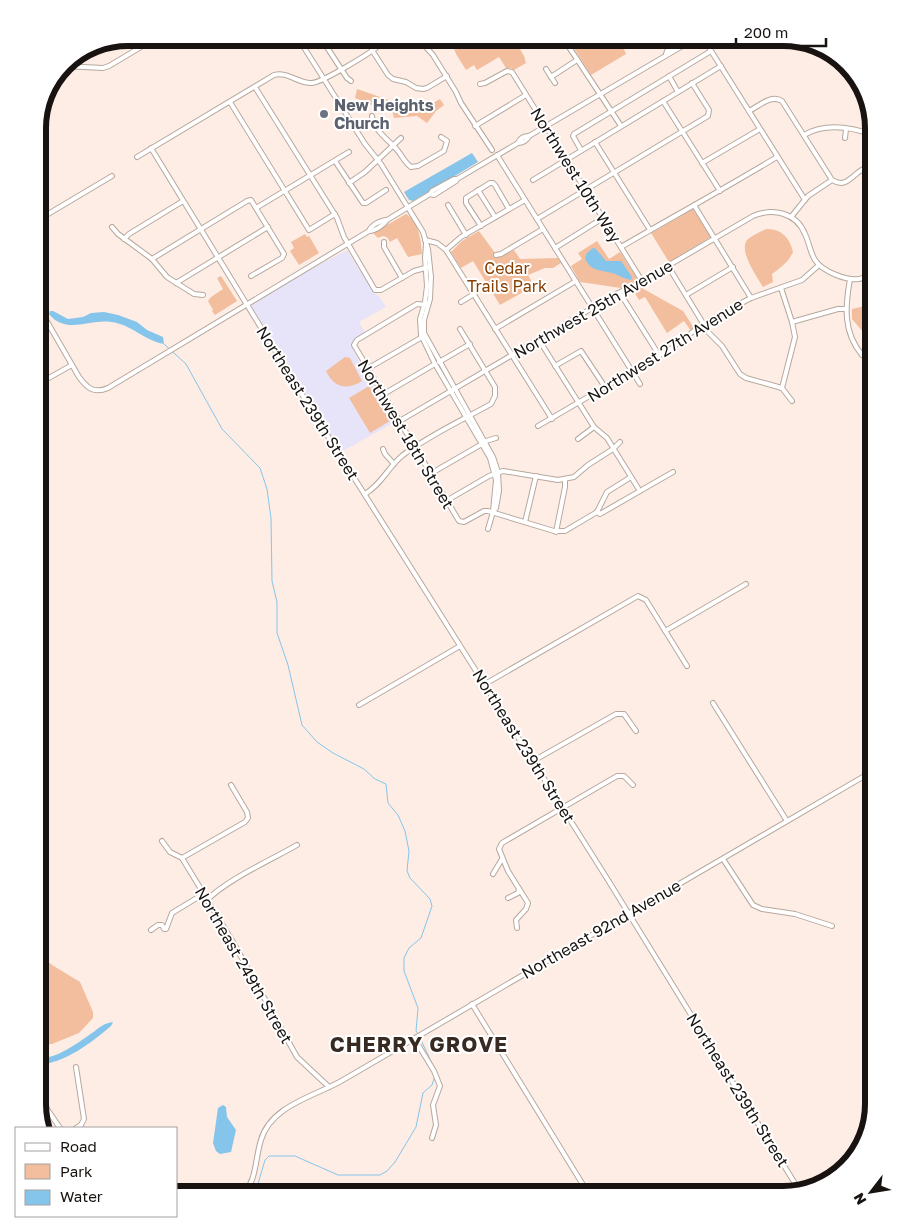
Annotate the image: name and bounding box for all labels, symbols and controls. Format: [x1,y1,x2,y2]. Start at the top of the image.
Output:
scale bar [736,15,826,47]
text: 200 m [744,23,788,41]
place label: New Heights Church [334,95,434,133]
street label: Northwest 10th Way [526,104,626,246]
marker: New Heights Church [318,108,330,120]
street label: Northwest 25th Avenue [510,255,676,363]
park label: Cedar Trails Park [467,258,547,296]
street label: Northwest 27th Avenue [583,294,747,406]
street label: Northeast 239th Street [252,322,364,484]
street label: Northwest 18th Street [354,356,458,512]
street label: Northeast 239th Street [468,665,580,827]
street label: Northeast 92nd Avenue [518,875,684,983]
street label: Northeast 249th Street [191,883,297,1047]
street label: Northeast 239th Street [682,1009,794,1171]
district label: CHERRY GROVE [330,1031,508,1057]
legend [15,1127,178,1217]
text: Road [60,1137,97,1155]
text: Park [60,1162,93,1180]
north arrow [846,1167,896,1217]
text: Water [60,1187,103,1205]
text: N [849,1190,869,1208]

